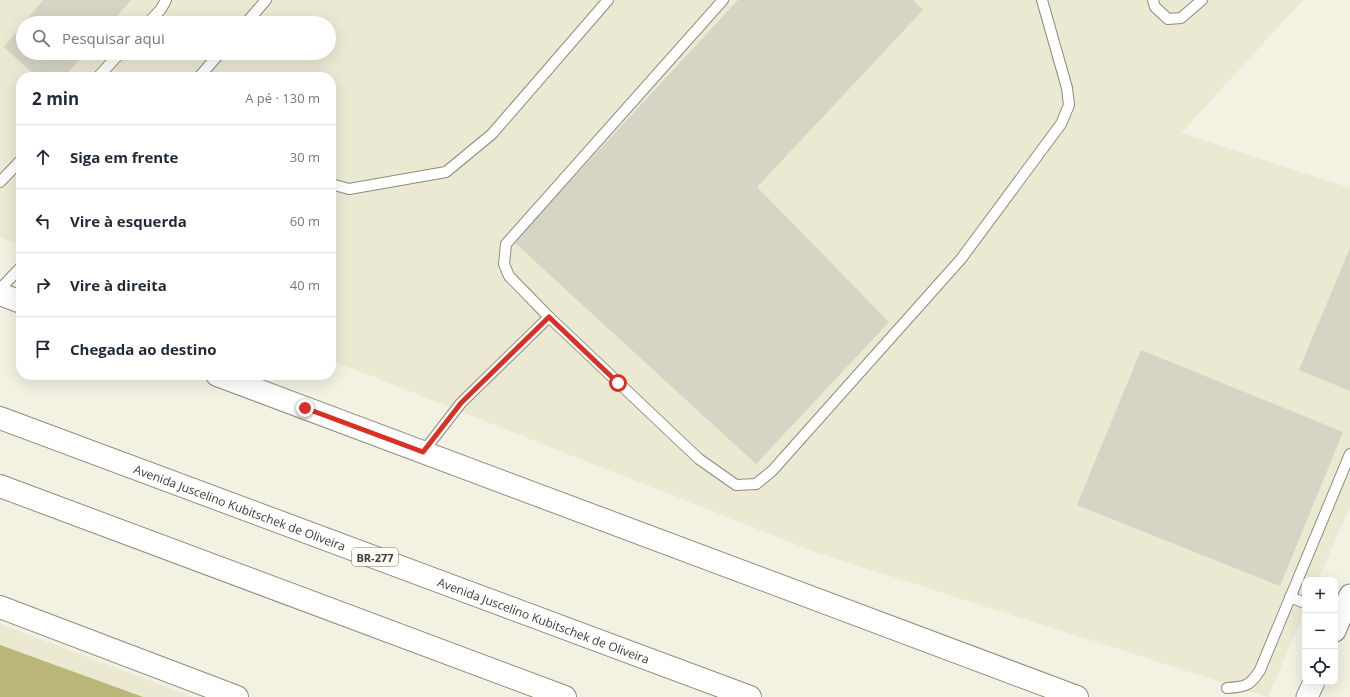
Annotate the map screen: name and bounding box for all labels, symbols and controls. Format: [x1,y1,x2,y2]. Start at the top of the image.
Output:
search box [16,16,336,60]
icon: search [30,27,52,49]
text: Pesquisar aqui [62,28,165,48]
text: 2 min [32,87,79,110]
text: A pé · 130 m [245,89,320,107]
icon: ahead [32,146,54,168]
text: Siga em frente [70,147,178,167]
text: 30 m [290,148,320,166]
icon: left [32,210,54,232]
text: Vire à esquerda [70,211,187,231]
text: 60 m [290,212,320,230]
icon: right [32,274,54,296]
text: Vire à direita [70,275,167,295]
text: 40 m [290,276,320,294]
icon: arrive [32,338,54,360]
text: Chegada ao destino [70,339,217,359]
route start [609,374,627,392]
route end [296,399,314,417]
street label: Avenida Juscelino Kubitschek de Oliveira [132,460,348,554]
road number: BR-277 [352,548,398,566]
street label: Avenida Juscelino Kubitschek de Oliveira [435,573,652,667]
map controls [1302,577,1338,685]
button: + [1302,577,1338,613]
button: − [1302,613,1338,649]
button: locate [1302,649,1338,685]

